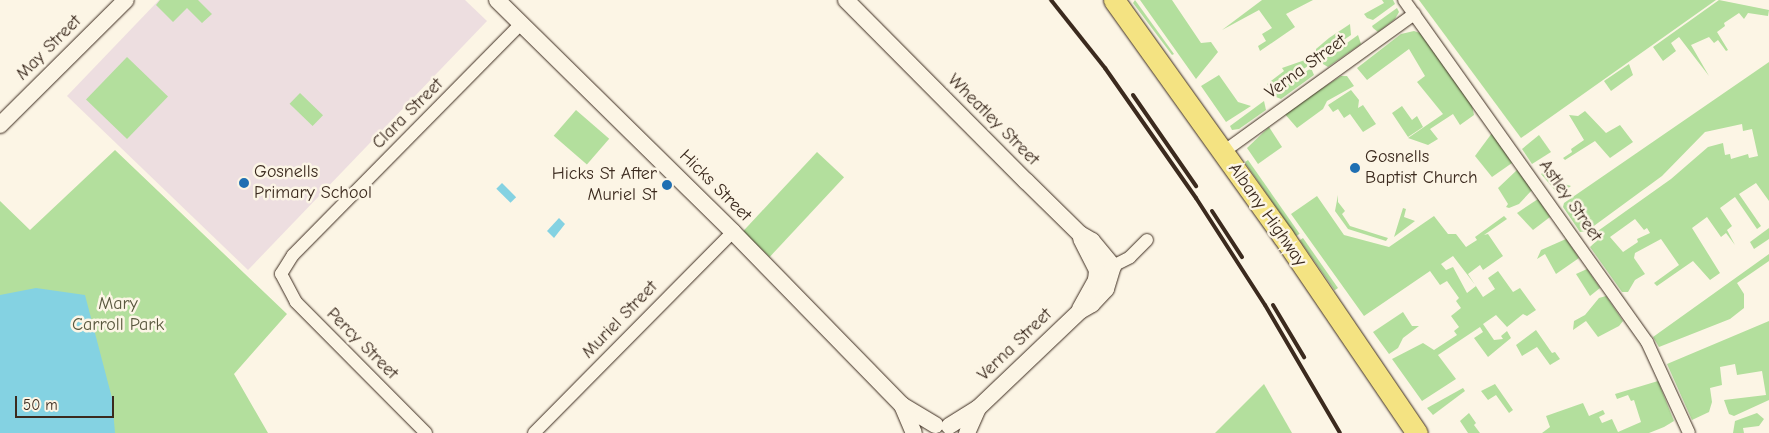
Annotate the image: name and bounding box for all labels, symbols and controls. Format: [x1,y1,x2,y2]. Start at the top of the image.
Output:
street label: May Street [12,11,86,85]
street label: Verna Street [1261,30,1351,104]
street label: Wheatley Street [943,70,1043,170]
street label: Clara Street [368,74,448,154]
street label: Hicks Street [674,145,756,227]
place label: Gosnells Baptist Church [1365,147,1478,190]
street label: Astley Street [1534,156,1606,246]
street label: Albany Highway [1223,159,1311,271]
place label: Gosnells Primary School [254,162,372,204]
marker: Gosnells Baptist Church [1349,162,1361,174]
place label: Hicks St After Muriel St [552,164,657,206]
marker: Gosnells Primary School [238,177,250,189]
marker: Hicks St After Muriel St [661,179,673,191]
street label: Muriel Street [578,277,662,363]
park label: Mary Carroll Park [72,294,164,336]
street label: Percy Street [322,304,402,384]
street label: Verna Street [973,304,1057,386]
scale bar [18,386,116,418]
text: 50 m [23,396,58,414]

